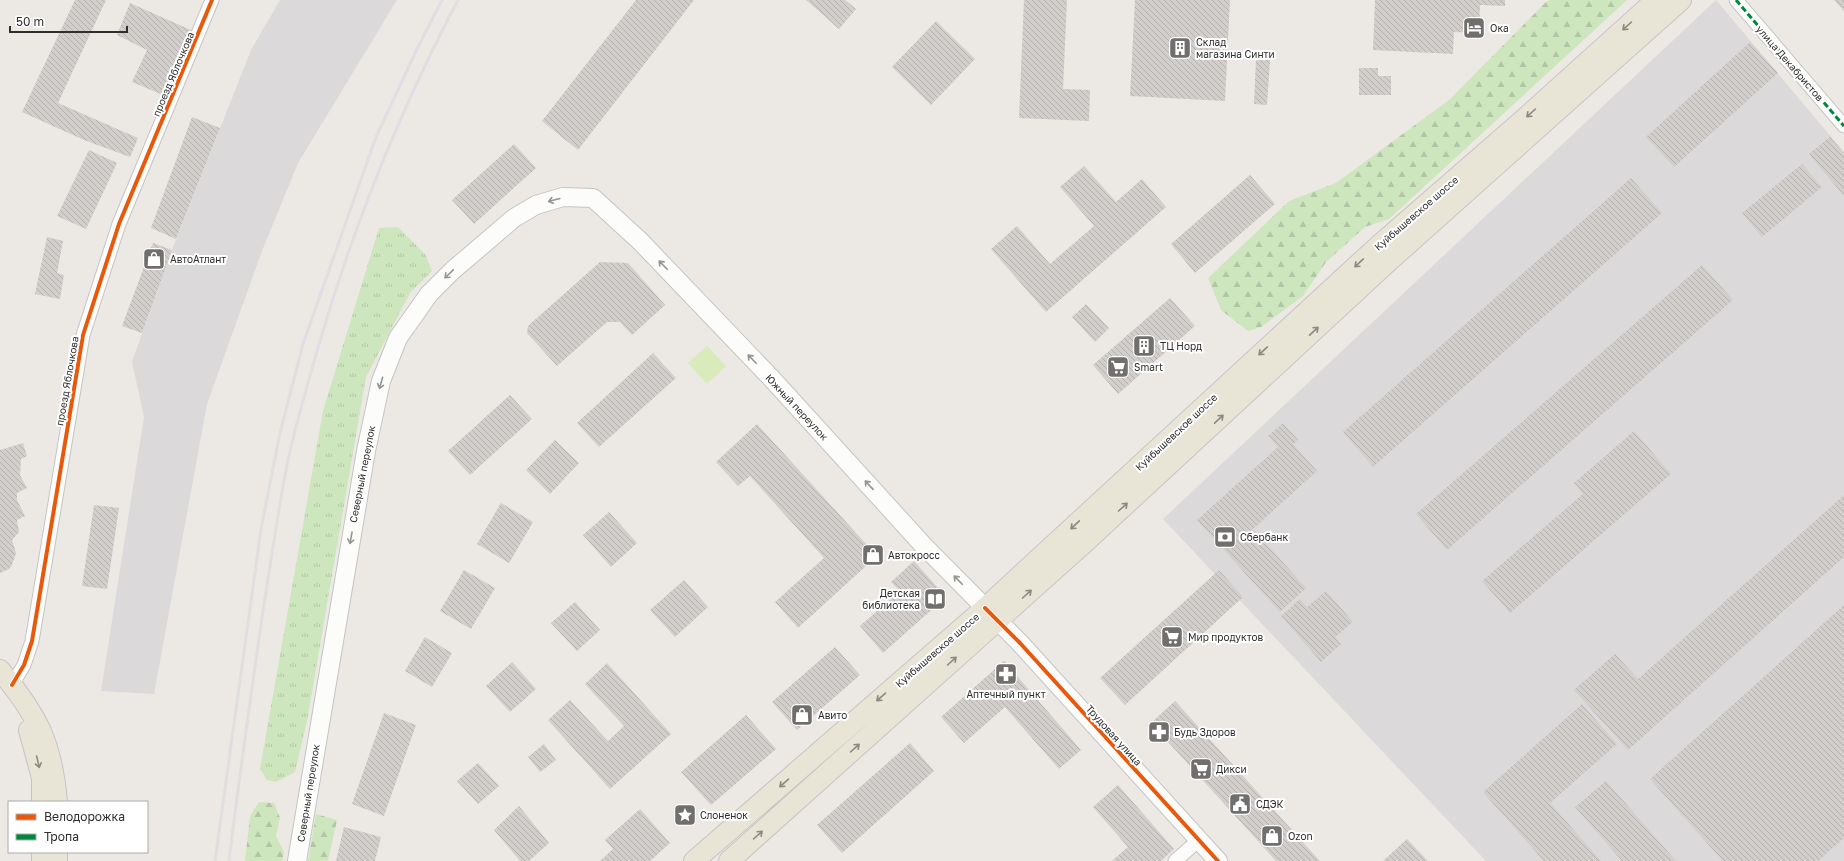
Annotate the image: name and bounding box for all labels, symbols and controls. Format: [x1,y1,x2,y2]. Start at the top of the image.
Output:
scale bar [10,8,127,34]
text: 50 m [16,14,44,29]
hotel icon: Ока [1461,15,1487,41]
one-way arrow [1623,21,1633,30]
place label: Ока [1490,22,1509,34]
street label: улица Декабристов [1754,23,1826,104]
street label: проезд Яблочкова [150,30,196,118]
building icon: Склад магазина Синти [1167,35,1193,61]
place label: Склад магазина Синти [1196,36,1275,60]
one-way arrow [1526,108,1536,117]
street label: Куйбышевское шоссе [1372,173,1461,253]
one-way arrow [548,197,561,204]
shop icon: АвтоАтлант [141,246,167,272]
place label: АвтоАтлант [170,253,226,265]
one-way arrow [1354,259,1364,268]
one-way arrow [658,260,667,270]
one-way arrow [444,269,454,279]
one-way arrow [1309,326,1319,336]
building icon: ТЦ Норд [1131,333,1157,359]
street label: проезд Яблочкова [53,335,81,427]
place label: ТЦ Норд [1160,340,1202,352]
one-way arrow [1258,347,1269,356]
one-way arrow [748,354,757,364]
supermarket icon: Smart [1105,354,1131,380]
place label: Smart [1134,361,1163,373]
street label: Южный переулок [763,371,831,443]
one-way arrow [377,376,384,389]
street label: Куйбышевское шоссе [1133,391,1219,473]
one-way arrow [1213,415,1223,424]
street label: Северный переулок [347,424,377,524]
one-way arrow [865,480,874,490]
one-way arrow [1118,503,1128,512]
one-way arrow [1071,520,1081,529]
bank icon: Сбербанк [1212,524,1238,550]
one-way arrow [347,531,355,544]
place label: Сбербанк [1240,531,1288,543]
shop icon: Автокросс [860,542,886,568]
place label: Автокросс [888,549,940,561]
one-way arrow [953,575,963,585]
library icon: Детская библиотека [922,586,948,612]
place label: Детская библиотека [862,587,920,611]
one-way arrow [1021,590,1032,599]
street label: Куйбышевское шоссе [893,610,982,690]
supermarket icon: Мир продуктов [1159,624,1185,650]
place label: Мир продуктов [1188,631,1263,643]
one-way arrow [947,657,957,666]
pharmacy icon: Аптечный пункт [993,661,1019,687]
place label: Аптечный пункт [966,688,1046,700]
one-way arrow [876,693,887,702]
shop icon: Авито [789,702,815,728]
street label: Трудовая улица [1084,702,1144,768]
place label: Авито [818,709,847,721]
pharmacy icon: Будь Здоров [1146,719,1172,745]
place label: Будь Здоров [1174,726,1236,738]
street label: Северный переулок [294,743,322,843]
one-way arrow [850,744,860,753]
one-way arrow [34,755,42,768]
supermarket icon: Дикси [1188,756,1214,782]
place label: Дикси [1216,763,1247,775]
one-way arrow [779,778,789,787]
public building icon: СДЭК [1227,791,1253,817]
place label: СДЭК [1256,798,1284,810]
legend [8,801,148,853]
place icon: Слоненок [672,802,698,828]
text: Велодорожка [44,809,125,824]
place label: Слоненок [700,809,748,821]
shop icon: Ozon [1259,823,1285,849]
text: Тропа [44,829,79,844]
one-way arrow [753,830,763,840]
place label: Ozon [1288,830,1313,842]

